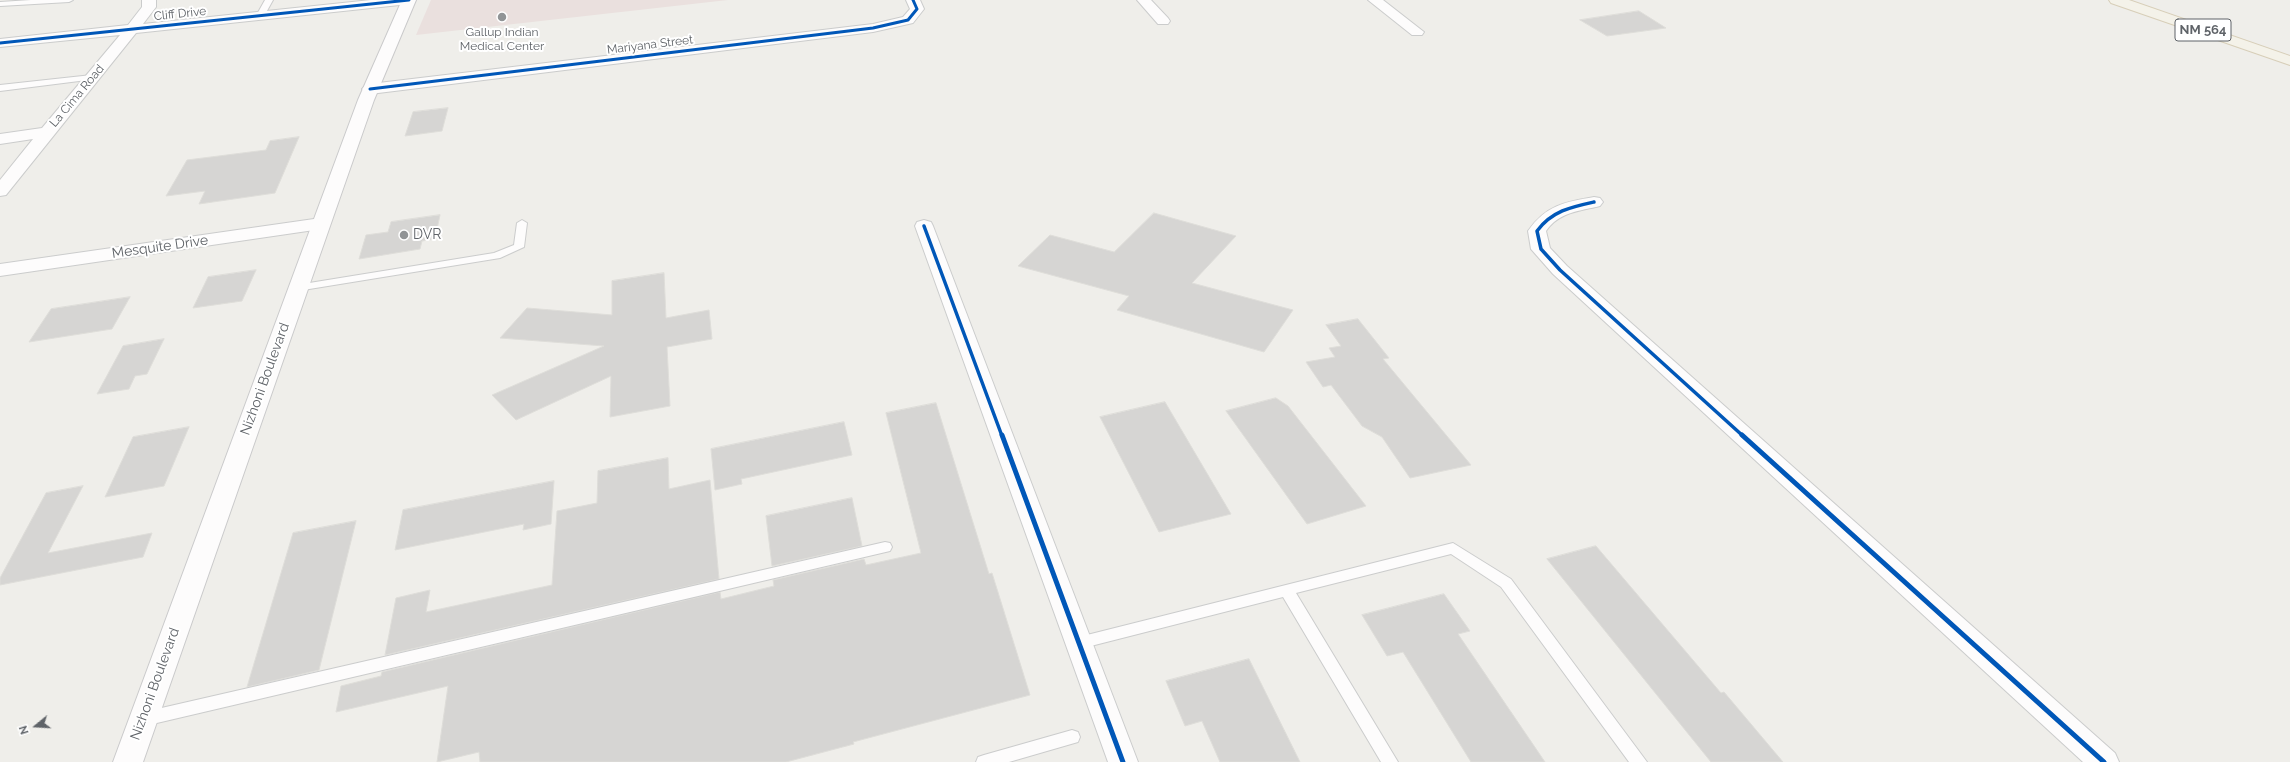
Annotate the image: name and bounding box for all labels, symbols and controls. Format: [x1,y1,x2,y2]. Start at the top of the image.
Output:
street label: Cliff Drive [153,4,207,24]
marker: Gallup Indian Medical Center [496,11,508,23]
road number: NM 564 [2175,19,2231,41]
place label: Gallup Indian Medical Center [460,25,544,53]
street label: Mariyana Street [606,33,694,57]
street label: La Cima Road [47,62,107,130]
place label: DVR [413,227,441,243]
marker: DVR [398,229,410,241]
street label: Mesquite Drive [111,232,209,262]
street label: Nizhoni Boulevard [237,321,293,437]
street label: Nizhoni Boulevard [127,626,183,742]
north arrow [16,706,56,746]
text: N [17,724,32,736]

